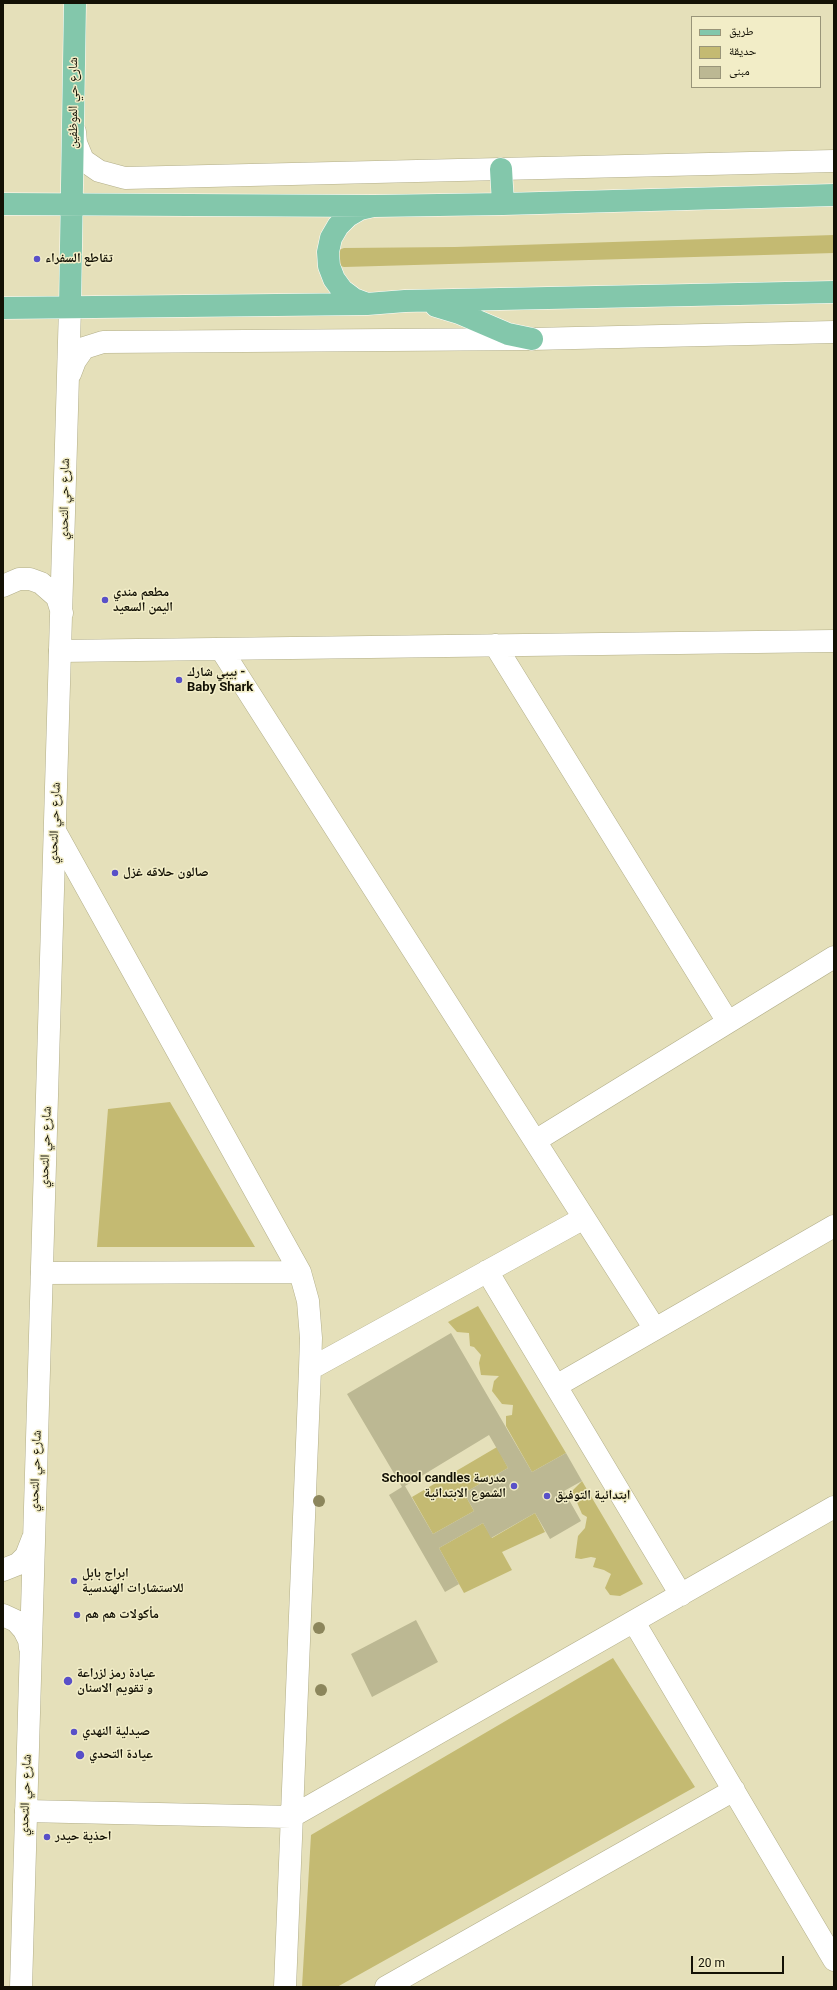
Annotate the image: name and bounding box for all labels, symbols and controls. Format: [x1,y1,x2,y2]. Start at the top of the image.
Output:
legend [691,16,821,88]
text: طريق [729,24,754,38]
text: حديقة [729,44,757,58]
street label: شارع حي الموظفين [66,57,82,149]
text: مبنى [729,64,750,78]
place label: تقاطع السفراء [45,251,113,267]
marker: تقاطع السفراء [32,254,42,264]
street label: شارع حي التحدي [56,458,74,540]
place label: مطعم مندي اليمن السعيد [113,585,173,616]
marker: مطعم مندي اليمن السعيد [100,595,110,605]
place label: بيبي شارك - Baby Shark [187,665,253,696]
marker: بيبي شارك - Baby Shark [174,675,184,685]
street label: شارع حي التحدي [46,782,64,864]
place label: صالون حلاقه غزل [123,865,209,881]
marker: صالون حلاقه غزل [110,868,120,878]
street label: شارع حي التحدي [37,1106,55,1188]
street label: شارع حي التحدي [27,1430,45,1512]
place label: School candles مدرسة الشموع الابتدائية [381,1471,506,1502]
marker: School candles مدرسة الشموع الابتدائية [509,1481,519,1491]
place label: ابتدائية التوفيق [555,1488,630,1504]
marker: ابتدائية التوفيق [542,1491,552,1501]
place label: ابراج بابل للاستشارات الهندسية [82,1566,184,1597]
marker: ابراج بابل للاستشارات الهندسية [69,1576,79,1586]
place label: مأكولات هم هم [85,1607,159,1623]
marker: مأكولات هم هم [72,1610,82,1620]
place label: عيادة رمز لزراعة و تقويم الاسنان [77,1666,155,1697]
marker: عيادة رمز لزراعة و تقويم الاسنان [62,1675,74,1687]
place label: صيدلية النهدي [82,1724,150,1740]
marker: صيدلية النهدي [69,1727,79,1737]
place label: عيادة التحدي [89,1747,153,1763]
marker: عيادة التحدي [74,1749,86,1761]
street label: شارع حي التحدي [17,1754,35,1836]
place label: احذية حيدر [55,1829,112,1845]
marker: احذية حيدر [42,1832,52,1842]
scale bar [693,1948,786,1974]
text: 20 m [698,1956,725,1970]

